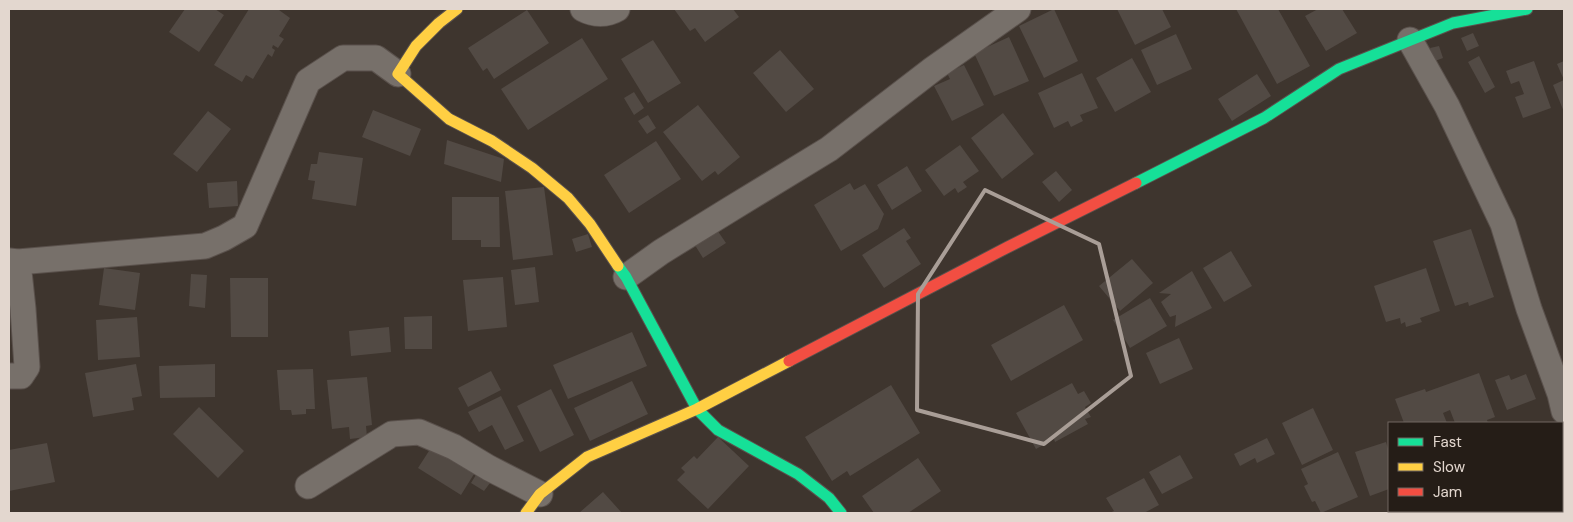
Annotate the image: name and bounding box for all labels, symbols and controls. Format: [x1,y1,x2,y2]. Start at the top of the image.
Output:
legend [1388,422,1563,512]
text: Fast [1433,432,1462,452]
text: Slow [1433,457,1466,477]
text: Jam [1433,482,1462,502]

